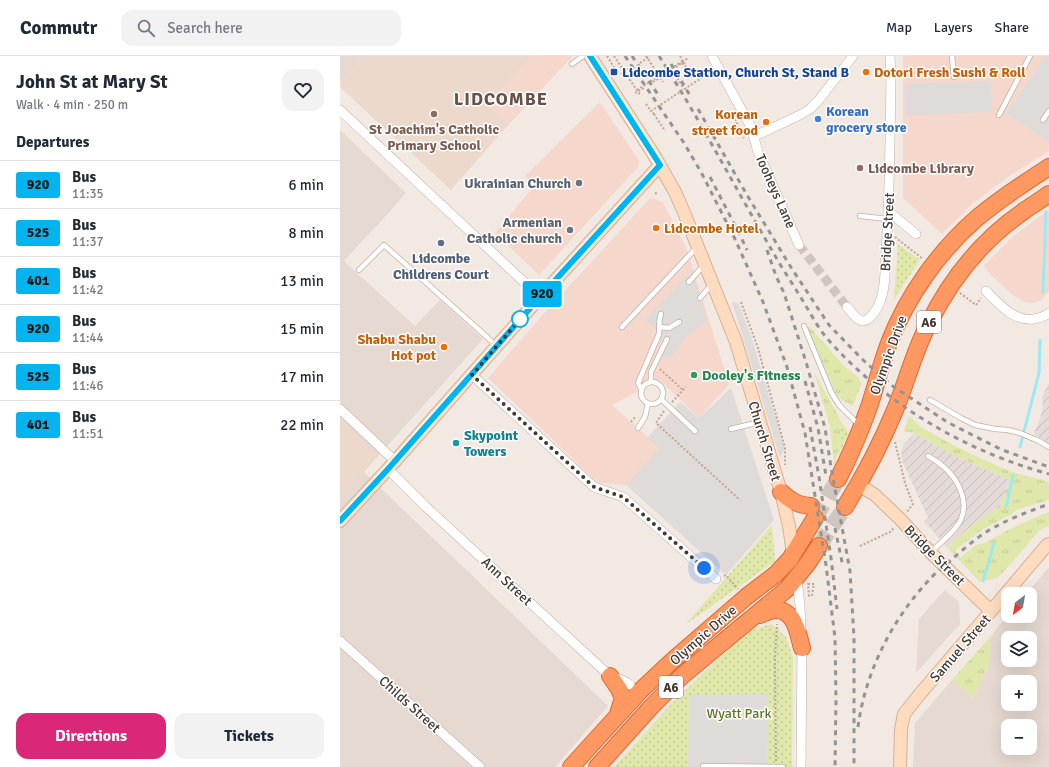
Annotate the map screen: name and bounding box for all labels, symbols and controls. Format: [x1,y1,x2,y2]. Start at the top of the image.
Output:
search box [121,10,401,46]
text: Commutr [20,16,97,40]
icon: search [135,17,157,39]
text: Search here [167,19,243,37]
text: Map [886,19,912,36]
text: Layers [934,19,973,36]
text: Share [995,19,1029,36]
place label: Lidcombe Station, Church St, Stand B [622,64,849,81]
place label: Dotori Fresh Sushi & Roll [874,64,1026,81]
marker: Lidcombe Station, Church St, Stand B [609,67,619,77]
marker: Dotori Fresh Sushi & Roll [861,67,871,77]
button: heart [282,69,324,111]
text: John St at Mary St [16,70,168,94]
district label: LIDCOMBE [454,88,548,110]
text: Walk · 4 min · 250 m [16,97,128,113]
place label: Korean grocery store [826,103,907,136]
place label: Korean street food [692,106,758,139]
marker: St Joachim's Catholic Primary School [429,109,439,119]
marker: Korean grocery store [813,114,823,124]
marker: Korean street food [761,117,771,127]
place label: St Joachim's Catholic Primary School [369,121,499,154]
text: Departures [16,133,89,151]
street label: Tooheys Lane [752,151,799,231]
place label: Lidcombe Library [868,160,974,177]
marker: Lidcombe Library [855,163,865,173]
text: Bus [72,168,96,186]
place label: Ukrainian Church [464,175,571,192]
text: 920 [27,176,49,193]
text: 6 min [288,176,324,194]
marker: Ukrainian Church [574,178,584,188]
text: 11:35 [72,186,104,202]
street label: Bridge Street [877,192,898,272]
place label: Armenian Catholic church [467,214,562,247]
text: Bus [72,216,96,234]
place label: Lidcombe Hotel [664,220,760,237]
marker: Lidcombe Hotel [651,223,661,233]
text: 525 [27,224,49,241]
text: 8 min [288,224,324,242]
marker: Armenian Catholic church [565,225,575,235]
text: 11:37 [72,234,104,250]
marker: Lidcombe Childrens Court [436,238,446,248]
place label: Lidcombe Childrens Court [393,250,490,283]
text: Bus [72,264,96,282]
text: 401 [27,272,49,289]
text: 13 min [280,272,324,290]
line badge: 920 [519,281,565,307]
text: 11:42 [72,282,104,298]
text: 920 [531,285,553,302]
unlabelled marker [511,310,529,328]
road number: A6 [917,311,941,333]
text: Bus [72,312,96,330]
street label: Olympic Drive [866,313,911,397]
text: 920 [27,320,49,337]
text: 15 min [280,320,324,338]
text: 11:44 [72,330,104,346]
place label: Shabu Shabu Hot pot [357,331,437,364]
marker: Shabu Shabu Hot pot [439,342,449,352]
text: Bus [72,360,96,378]
place label: Dooley's Fitness [702,367,800,384]
text: 525 [27,368,49,385]
text: 17 min [280,368,324,386]
marker: Dooley's Fitness [689,370,699,380]
text: 11:46 [72,378,104,394]
street label: Church Street [744,399,785,483]
text: Bus [72,408,96,426]
text: 401 [27,416,49,433]
text: 22 min [280,416,324,434]
text: 11:51 [72,426,104,442]
place label: Skypoint Towers [464,427,519,460]
marker: Skypoint Towers [451,438,461,448]
street label: Bridge Street [901,521,969,589]
street label: Ann Street [478,554,536,609]
your location [694,558,714,578]
north arrow [1001,587,1037,623]
map controls [1001,587,1037,755]
street label: Olympic Drive [666,602,740,669]
street label: Samuel Street [926,611,995,686]
button: layers [1001,631,1037,667]
street label: Childs Street [375,672,444,737]
button: + [1001,675,1037,711]
road number: A6 [659,676,683,698]
park label: Wyatt Park [707,705,771,722]
button: Directions [16,713,166,759]
button: Tickets [174,713,324,759]
button: − [1001,719,1037,755]

